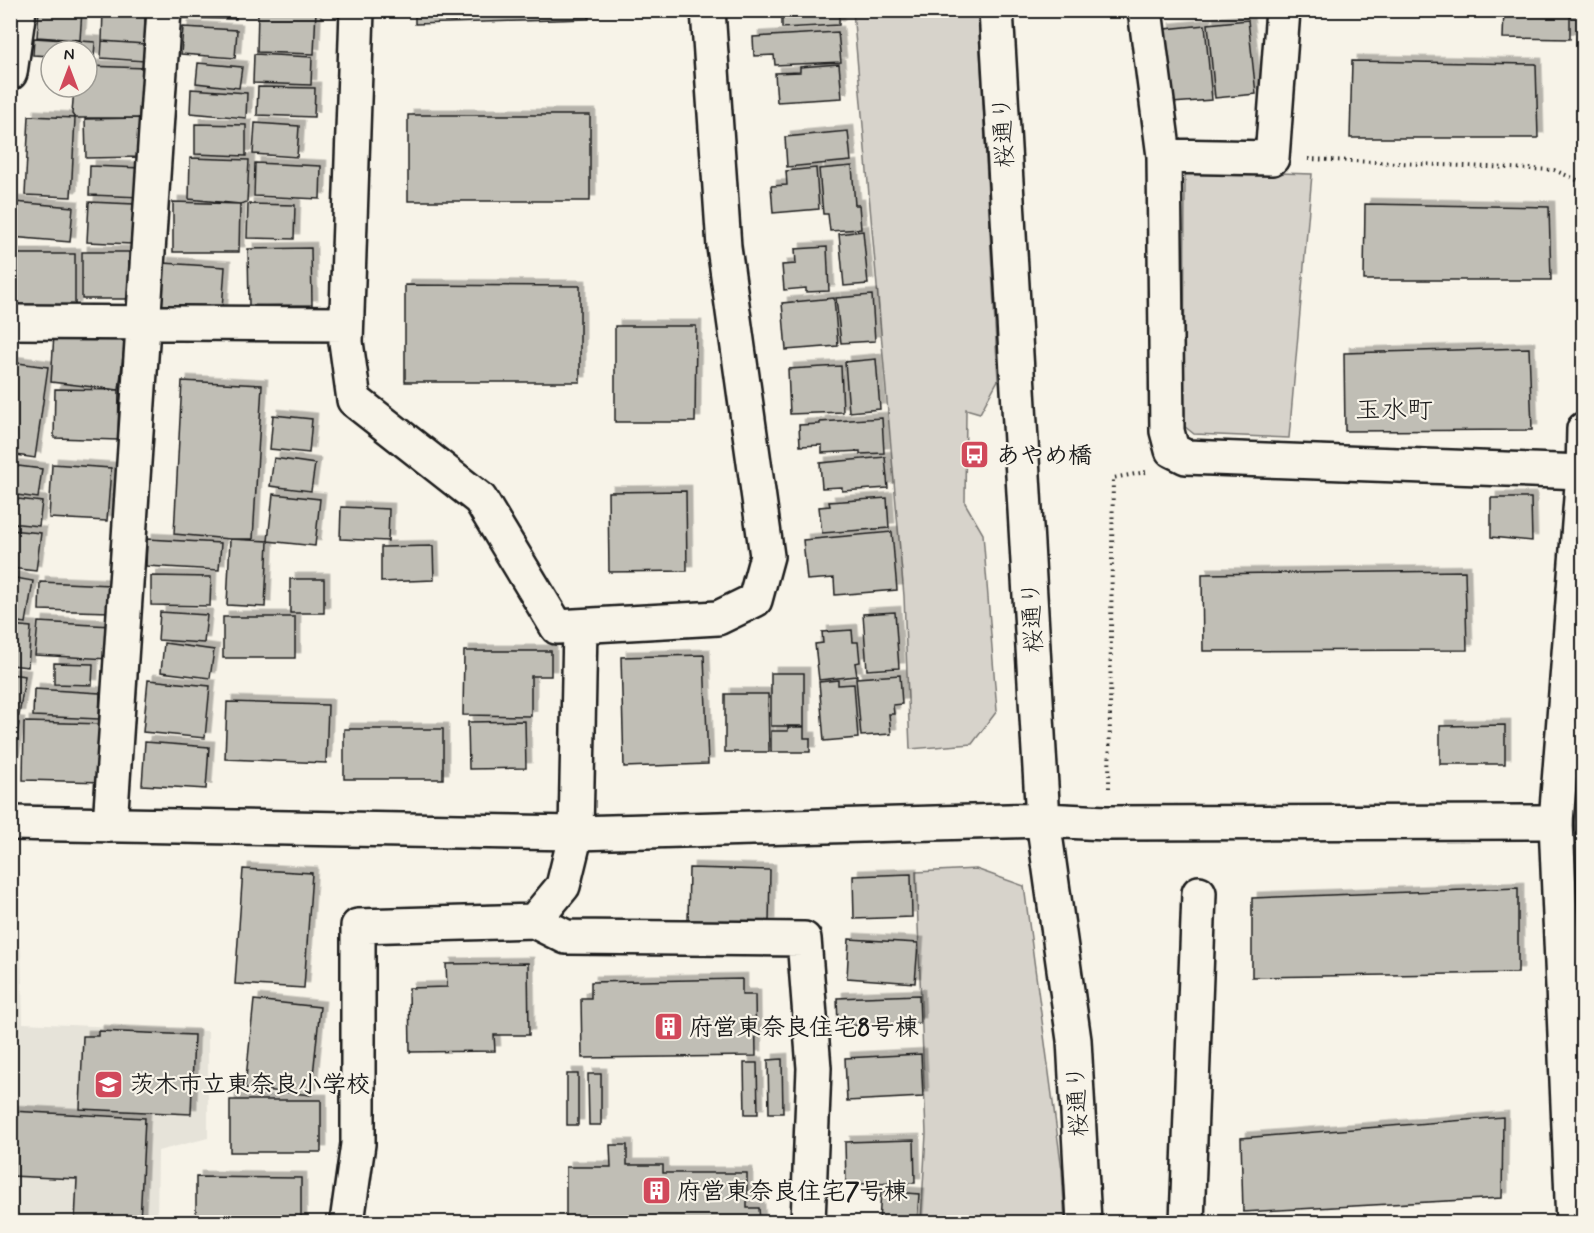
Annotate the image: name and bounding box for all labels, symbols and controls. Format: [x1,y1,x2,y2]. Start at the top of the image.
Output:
north arrow [39,39,99,99]
text: N [64,45,74,66]
street label: 桜通り [987,95,1022,169]
district label: 玉水町 [1355,394,1433,428]
bus stop icon: あやめ橋 [959,439,991,471]
place label: あやめ橋 [996,441,1092,472]
street label: 桜通り [1016,580,1051,654]
building icon: 府営東奈良住宅8号棟 [652,1011,684,1043]
place label: 府営東奈良住宅8号棟 [689,1013,920,1044]
street label: 桜通り [1061,1064,1096,1138]
school or university icon: 茨木市立東奈良小学校 [93,1068,125,1100]
place label: 茨木市立東奈良小学校 [130,1070,370,1101]
building icon: 府営東奈良住宅7号棟 [640,1175,672,1207]
place label: 府営東奈良住宅7号棟 [677,1177,909,1208]

